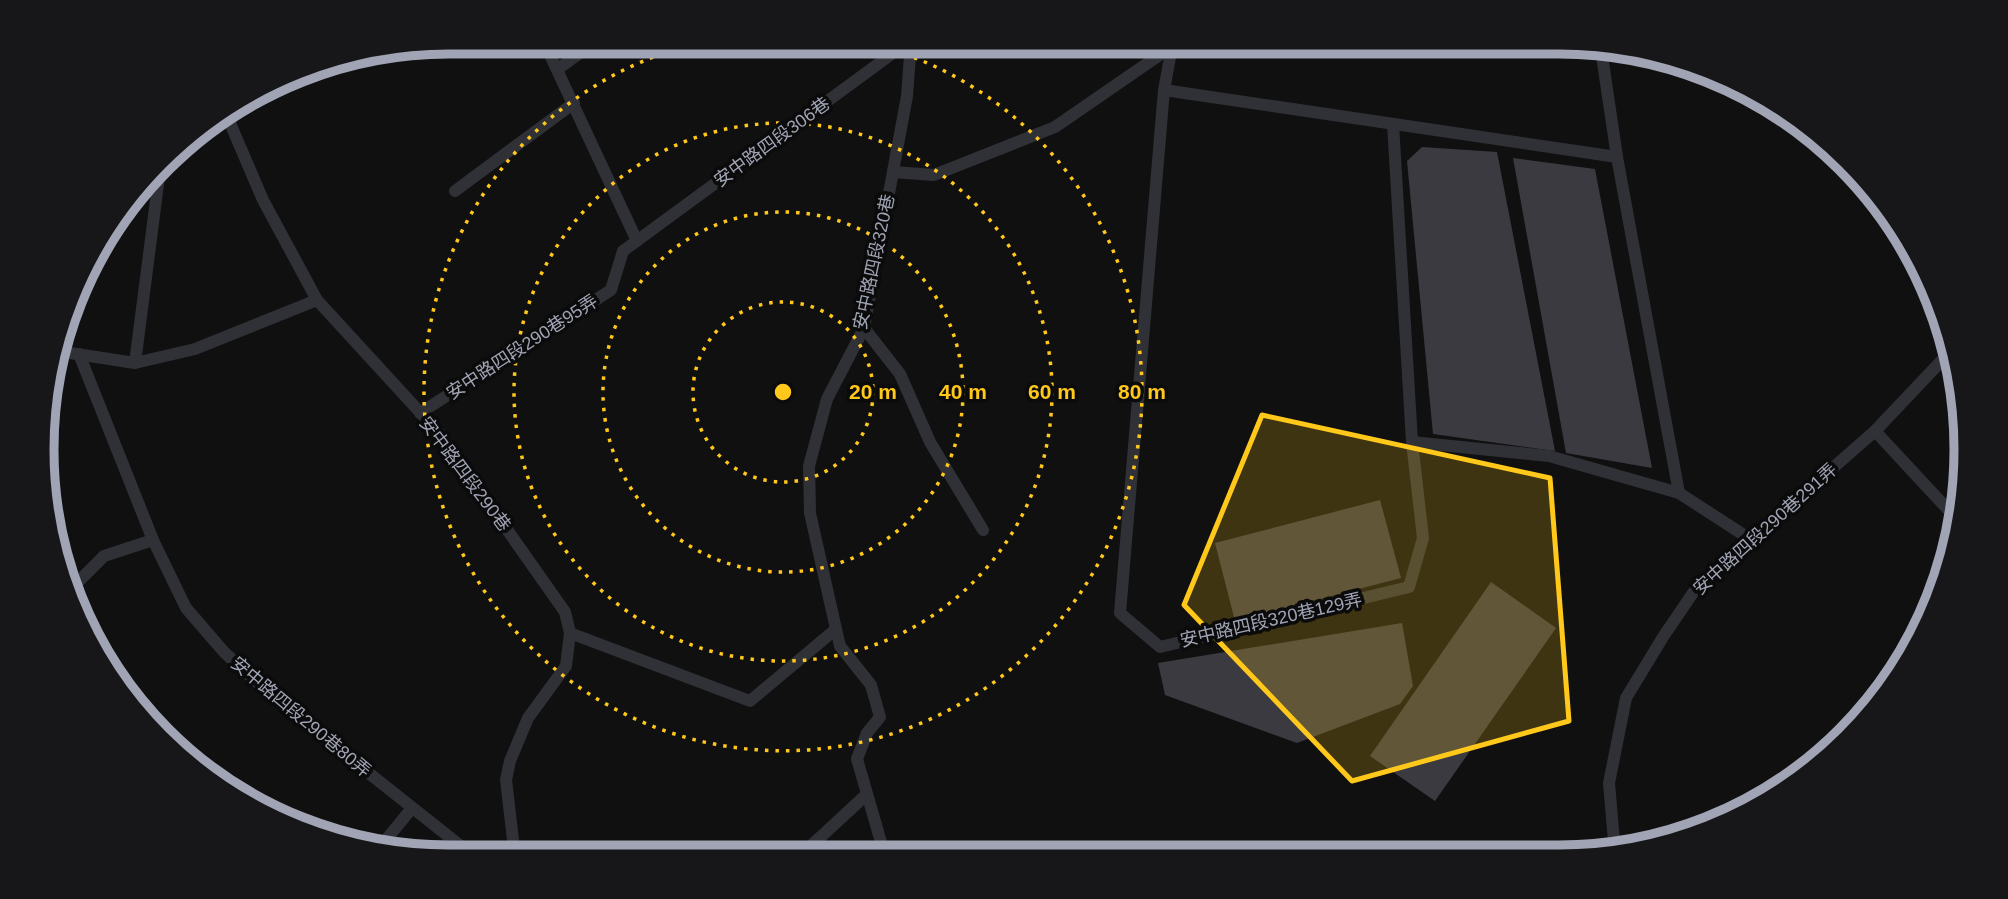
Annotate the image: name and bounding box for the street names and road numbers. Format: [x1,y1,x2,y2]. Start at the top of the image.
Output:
street label: 安中路四段306巷 [710,93,834,191]
street label: 安中路四段320巷 [850,192,898,332]
street label: 安中路四段290巷95弄 [443,291,601,403]
street label: 安中路四段290巷 [415,413,515,535]
street label: 安中路四段290巷291弄 [1689,459,1841,599]
street label: 安中路四段320巷129弄 [1178,589,1364,651]
street label: 安中路四段290巷80弄 [227,653,375,781]

